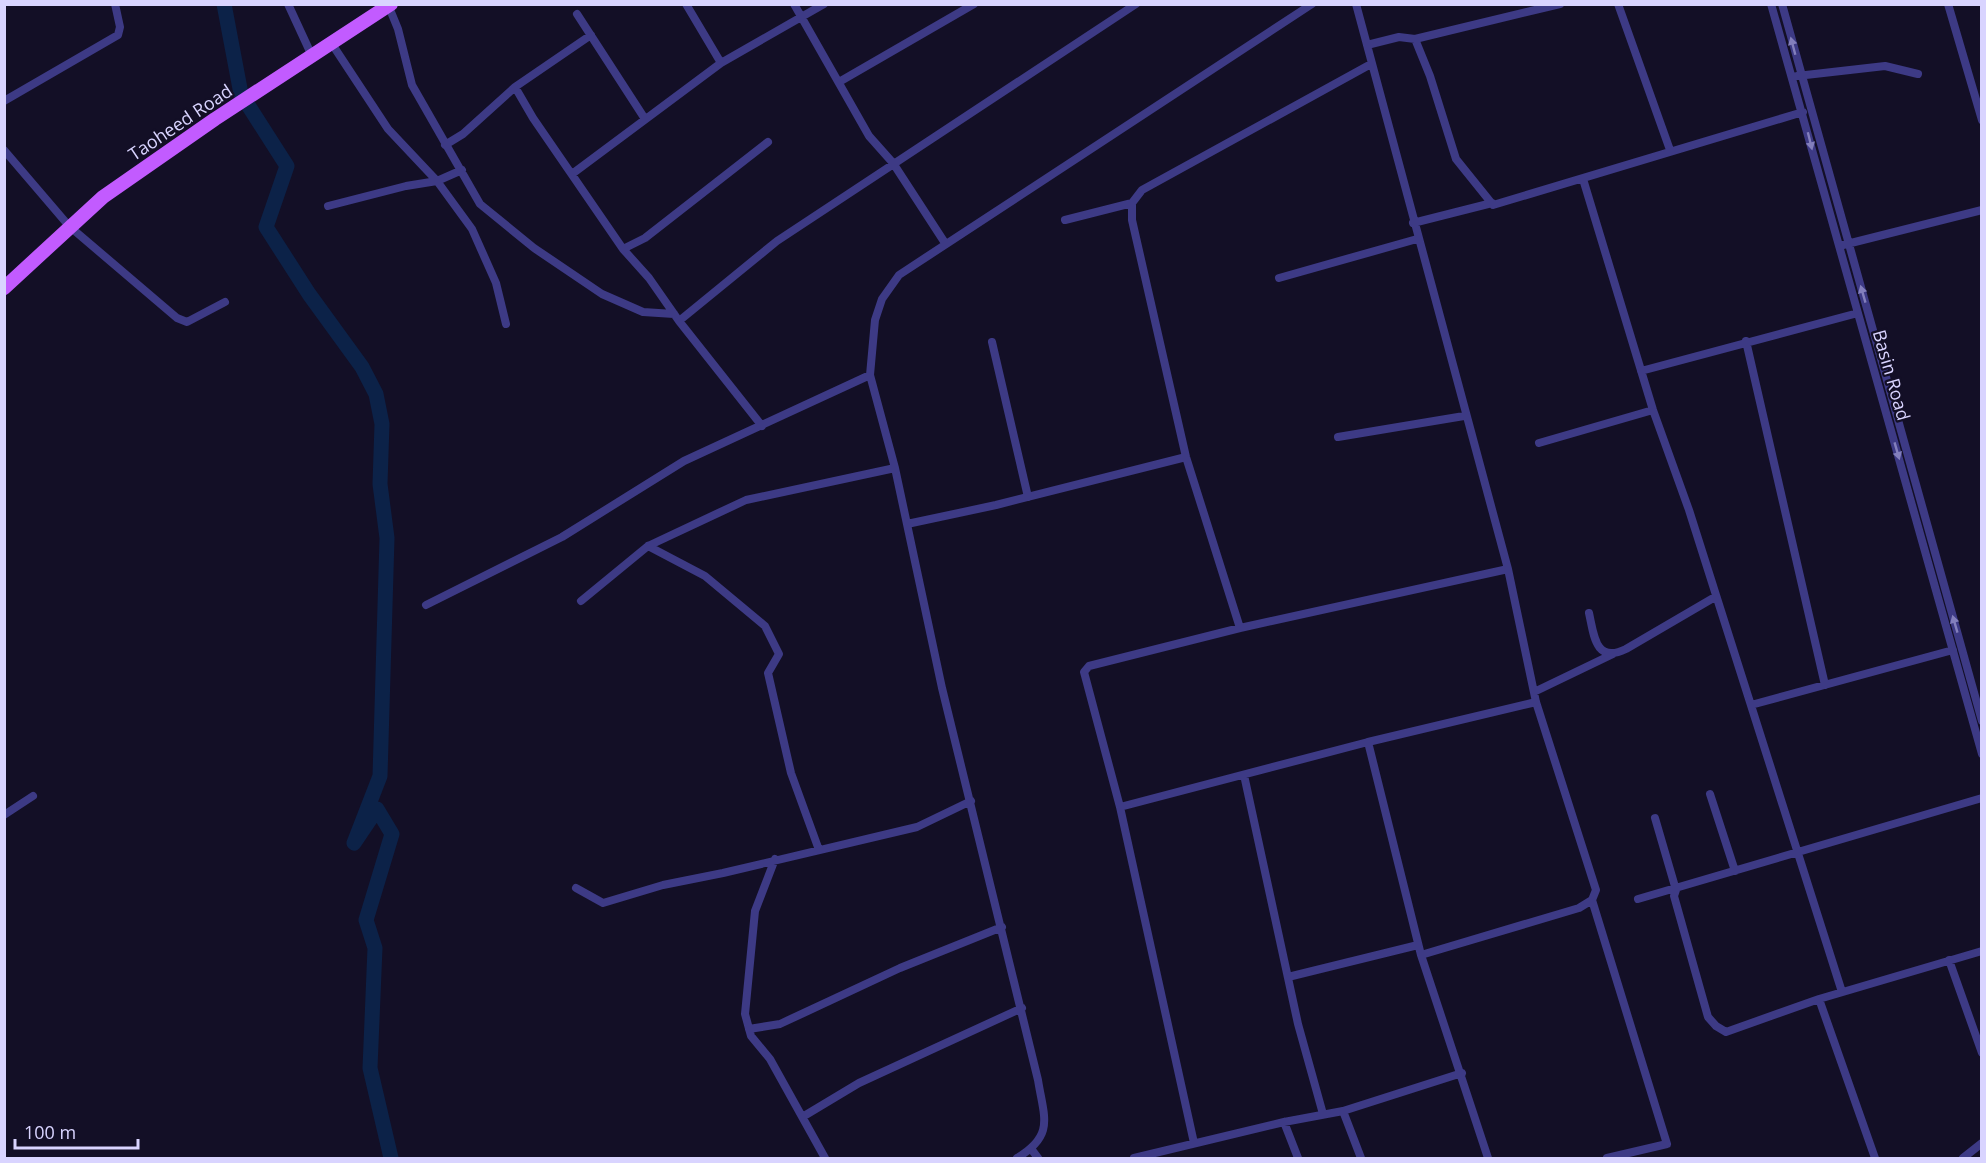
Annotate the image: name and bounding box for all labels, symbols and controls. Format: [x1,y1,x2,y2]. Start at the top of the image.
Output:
one-way arrow [1788,37,1797,55]
street label: Taoheed Road [123,78,237,166]
one-way arrow [1806,132,1816,151]
one-way arrow [1858,285,1867,303]
street label: Basin Road [1868,327,1916,423]
one-way arrow [1893,442,1902,460]
one-way arrow [1950,614,1959,632]
scale bar [15,1112,138,1150]
text: 100 m [24,1120,76,1144]

